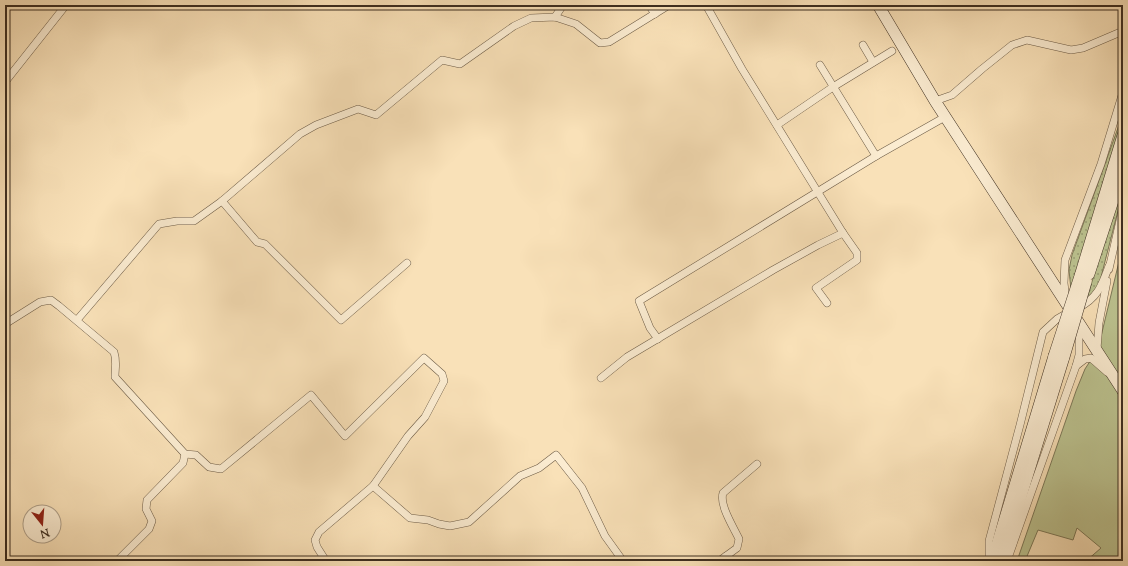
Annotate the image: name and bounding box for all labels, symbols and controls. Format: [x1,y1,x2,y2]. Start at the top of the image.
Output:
north arrow [22,504,62,544]
text: N [38,523,52,542]

